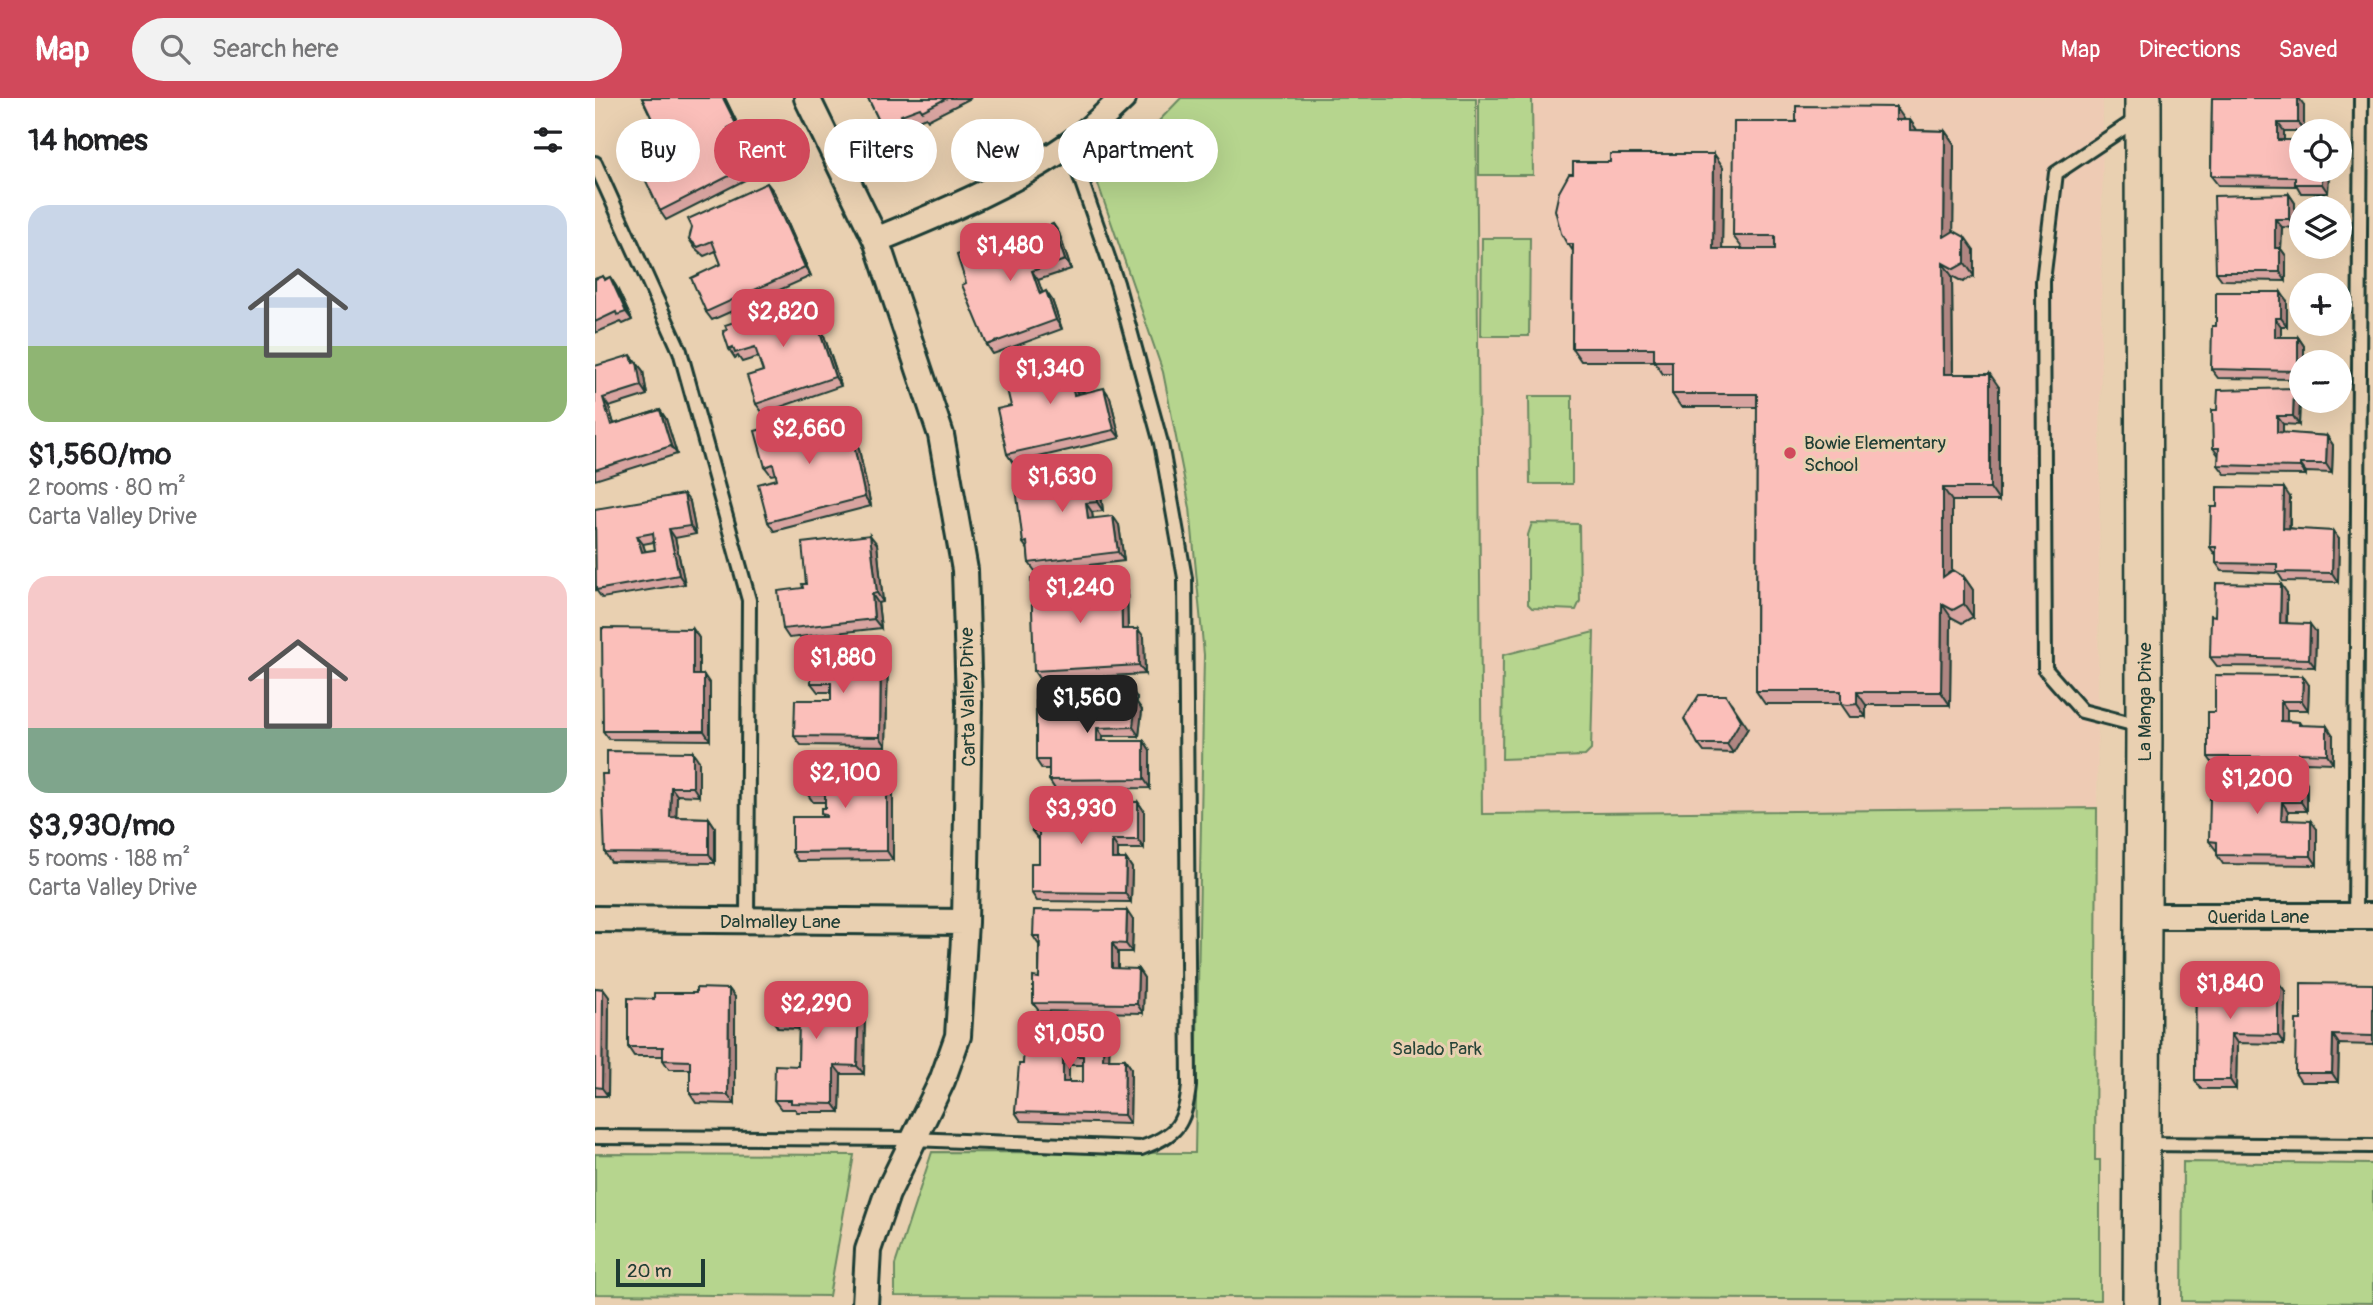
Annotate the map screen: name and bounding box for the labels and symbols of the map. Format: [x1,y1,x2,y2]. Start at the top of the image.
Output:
pin: $1,480 [953,223,1067,283]
pin: $2,820 [726,289,840,349]
pin: $1,340 [993,346,1107,406]
pin: $2,660 [752,406,866,466]
place label: Bowie Elementary School [1804,431,1946,477]
marker: Bowie Elementary School [1782,445,1798,461]
pin: $1,630 [1005,454,1119,514]
pin: $1,240 [1023,566,1137,625]
street label: Carta Valley Drive [955,626,981,767]
pin: $1,880 [786,636,900,695]
street label: La Manga Drive [2133,642,2157,762]
pin: $1,560 [1030,676,1144,735]
pin: $2,100 [788,750,902,810]
pin: $1,200 [2200,756,2314,816]
pin: $3,930 [1024,786,1138,846]
street label: Querida Lane [2207,905,2310,929]
street label: Dalmalley Lane [720,910,841,934]
pin: $1,840 [2173,962,2287,1021]
pin: $2,290 [759,982,873,1041]
pin: $1,050 [1012,1012,1126,1071]
park label: Salado Park [1392,1037,1482,1061]
scale bar [616,1256,705,1288]

